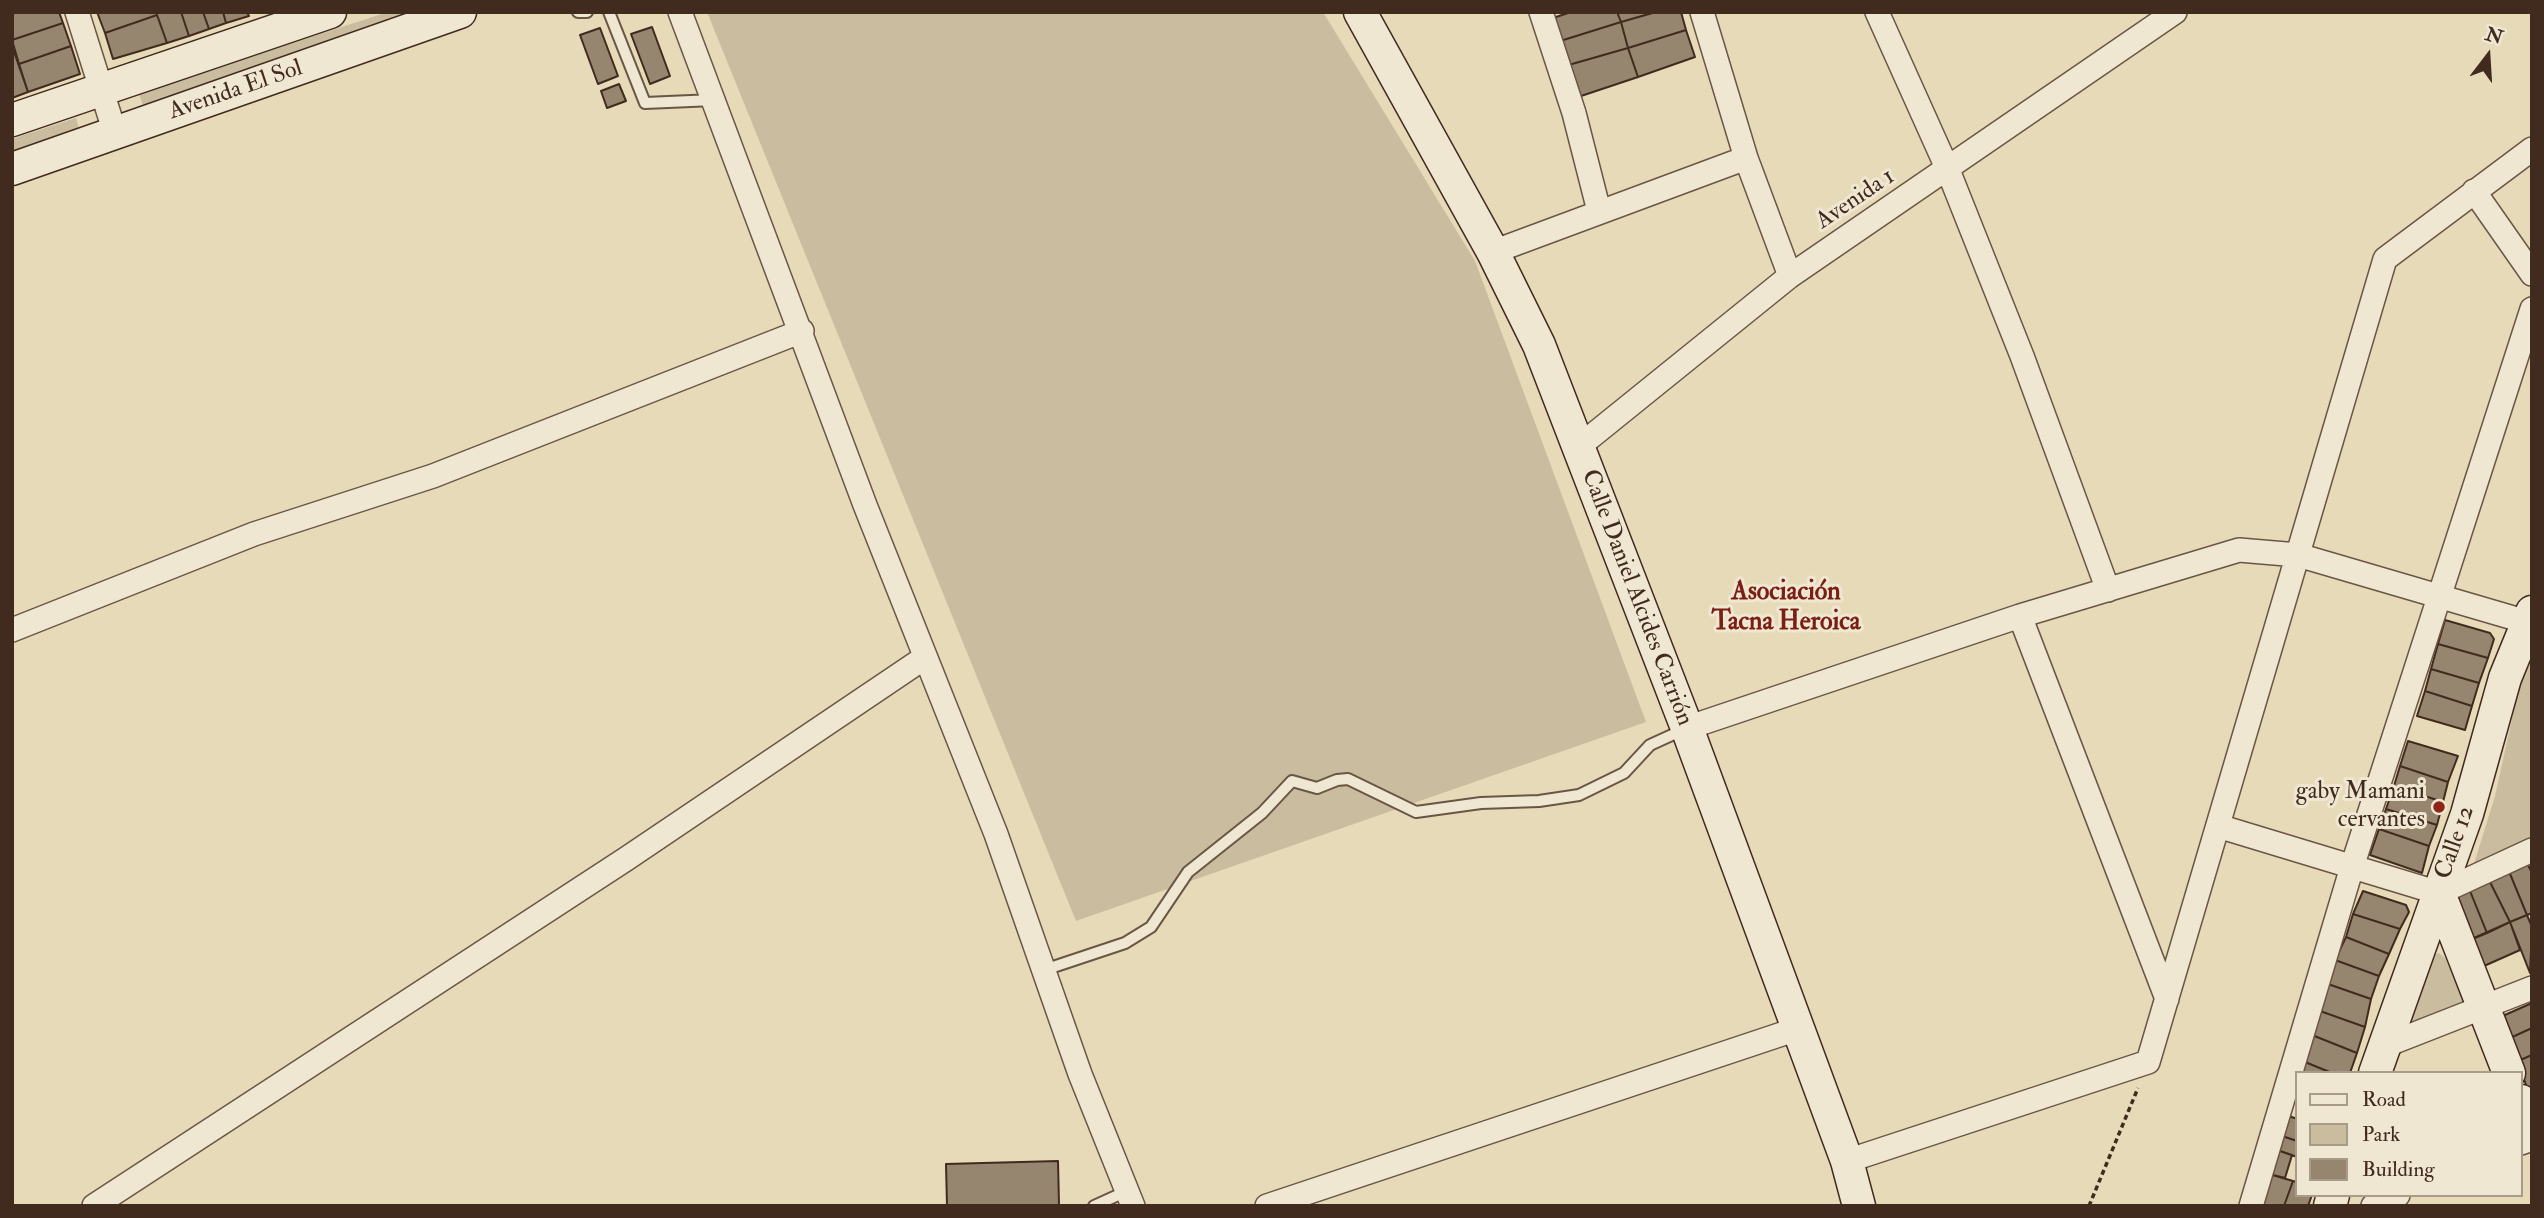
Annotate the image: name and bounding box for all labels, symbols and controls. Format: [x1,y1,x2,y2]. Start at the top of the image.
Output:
north arrow [2453,21,2523,91]
text: N [2482,22,2506,50]
street label: Avenida El Sol [165,55,307,127]
street label: Avenida 1 [1811,163,1901,237]
street label: Calle Daniel Alcides Carrión [1574,466,1698,730]
district label: Asociación Tacna Heroica [1711,577,1861,638]
place label: gaby Mamani cervantes [2296,779,2425,835]
marker: gaby Mamani cervantes [2431,799,2447,815]
street label: Calle 12 [2430,803,2482,883]
legend [2296,1071,2523,1197]
text: Road [2362,1086,2406,1113]
text: Park [2362,1121,2400,1148]
text: Building [2362,1156,2435,1183]

